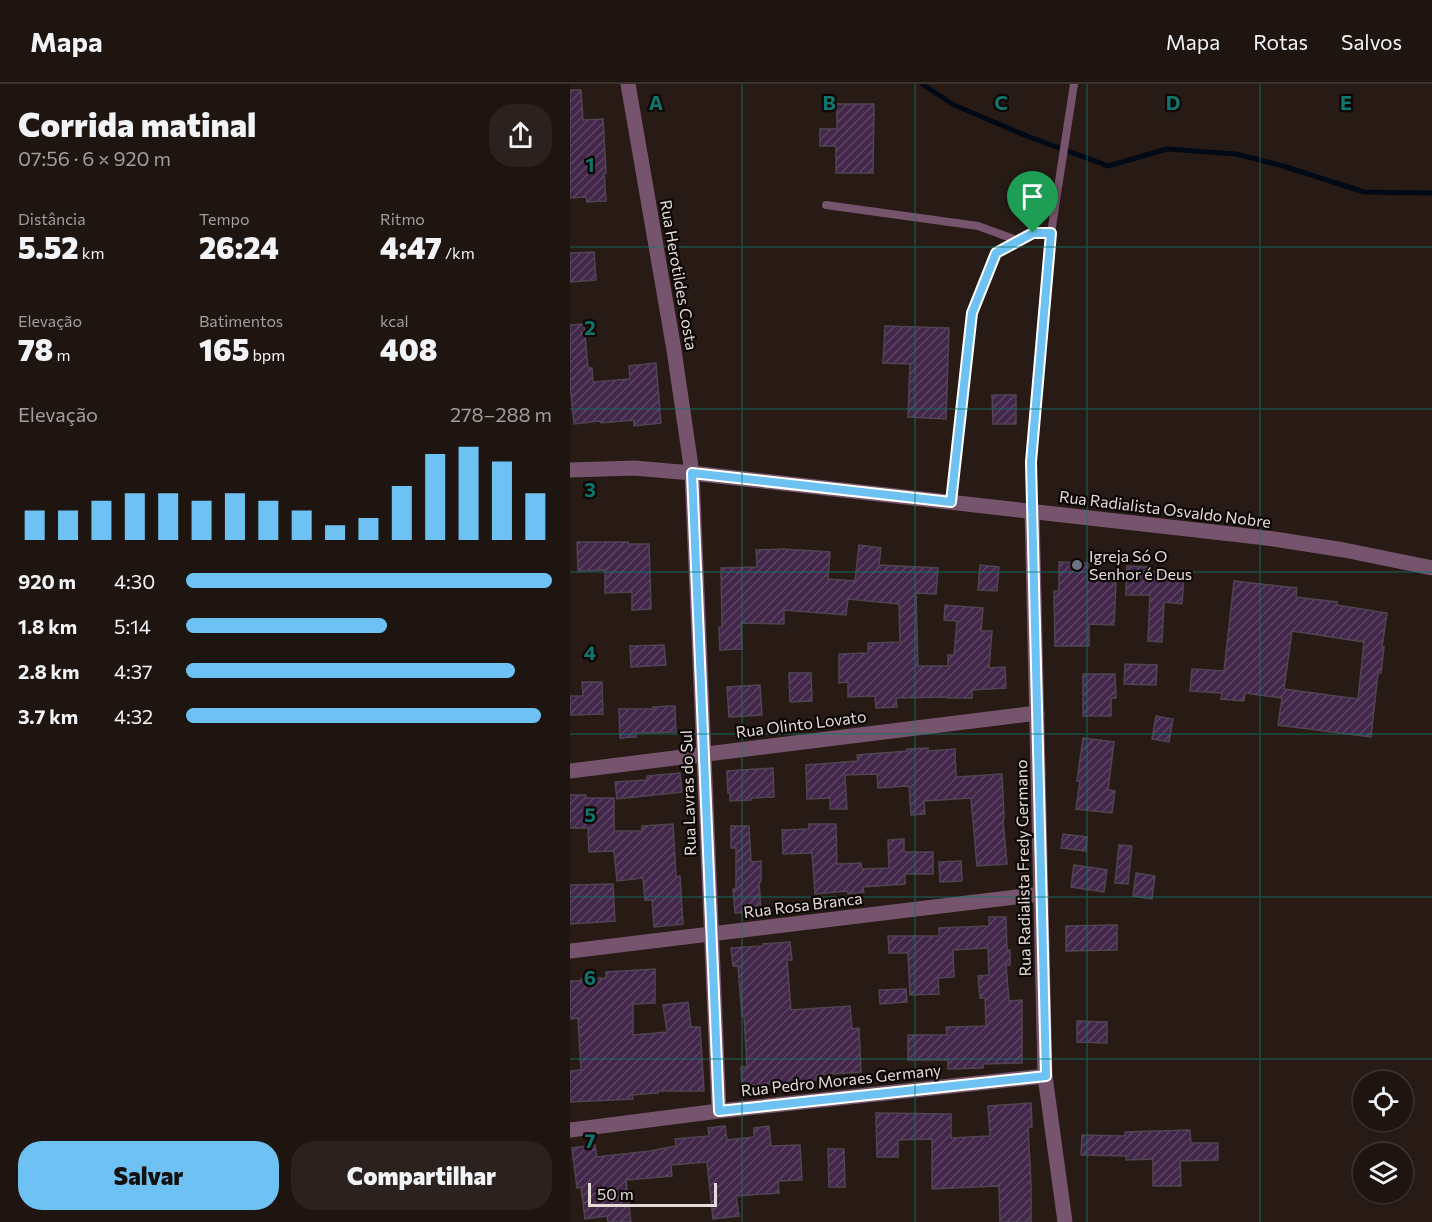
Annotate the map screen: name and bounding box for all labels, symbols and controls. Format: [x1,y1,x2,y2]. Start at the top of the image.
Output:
text: Mapa [30,24,103,58]
text: Mapa [1166,29,1220,54]
text: Rotas [1253,29,1308,54]
text: Salvos [1341,29,1402,54]
text: A [649,90,663,114]
text: B [822,90,836,114]
text: C [994,90,1008,114]
text: D [1166,90,1180,114]
text: E [1340,90,1352,114]
text: Corrida matinal [18,103,256,144]
button: share [489,104,552,167]
text: 07:56 · 6 × 920 m [18,146,171,170]
text: 1 [585,152,595,176]
pin [1007,171,1058,233]
icon: arrive [1016,180,1049,213]
street label: Rua Herotildes Costa [657,198,702,352]
text: Distância [18,209,86,228]
text: Tempo [199,209,249,228]
text: Ritmo [380,209,425,228]
text: 5.52 [18,228,79,265]
text: 26:24 [199,228,279,265]
text: 4:47 [380,228,442,265]
text: km [79,243,104,262]
text: /km [442,243,475,262]
text: Elevação [18,311,82,330]
text: Batimentos [199,311,283,330]
text: kcal [380,311,409,330]
text: 2 [584,315,596,339]
text: 78 [18,330,53,367]
text: 165 [199,330,249,367]
text: 408 [380,330,438,367]
text: m [53,345,70,364]
text: bpm [249,345,285,364]
text: Elevação [18,402,98,426]
text: 278–288 m [450,402,552,426]
text: 3 [584,477,596,501]
street label: Rua Radialista Osvaldo Nobre [1058,486,1272,531]
place label: Igreja Só O Senhor é Deus [1089,546,1192,583]
marker: Igreja Só O Senhor é Deus [1070,558,1084,572]
text: 920 m [18,569,76,593]
text: 4:30 [114,569,155,593]
text: 1.8 km [18,614,77,638]
text: 5:14 [114,614,151,638]
text: 4 [584,640,596,664]
text: 2.8 km [18,659,80,683]
text: 4:37 [114,659,153,683]
text: 3.7 km [18,704,78,728]
text: 4:32 [114,704,153,728]
street label: Rua Olinto Lovato [735,706,867,741]
street label: Rua Lavras do Sul [676,730,699,856]
street label: Rua Radialista Fredy Germano [1011,759,1034,977]
text: 5 [584,802,596,826]
street label: Rua Rosa Branca [742,888,863,921]
text: 6 [584,965,596,989]
street label: Rua Pedro Moraes Germany [740,1060,942,1099]
map controls [1353,1071,1413,1203]
button: locate [1353,1071,1413,1131]
text: 7 [585,1128,596,1152]
button: Salvar [18,1141,279,1210]
button: Compartilhar [291,1141,552,1210]
button: layers [1353,1143,1413,1203]
scale bar [588,1180,717,1208]
text: 50 m [597,1184,634,1203]

